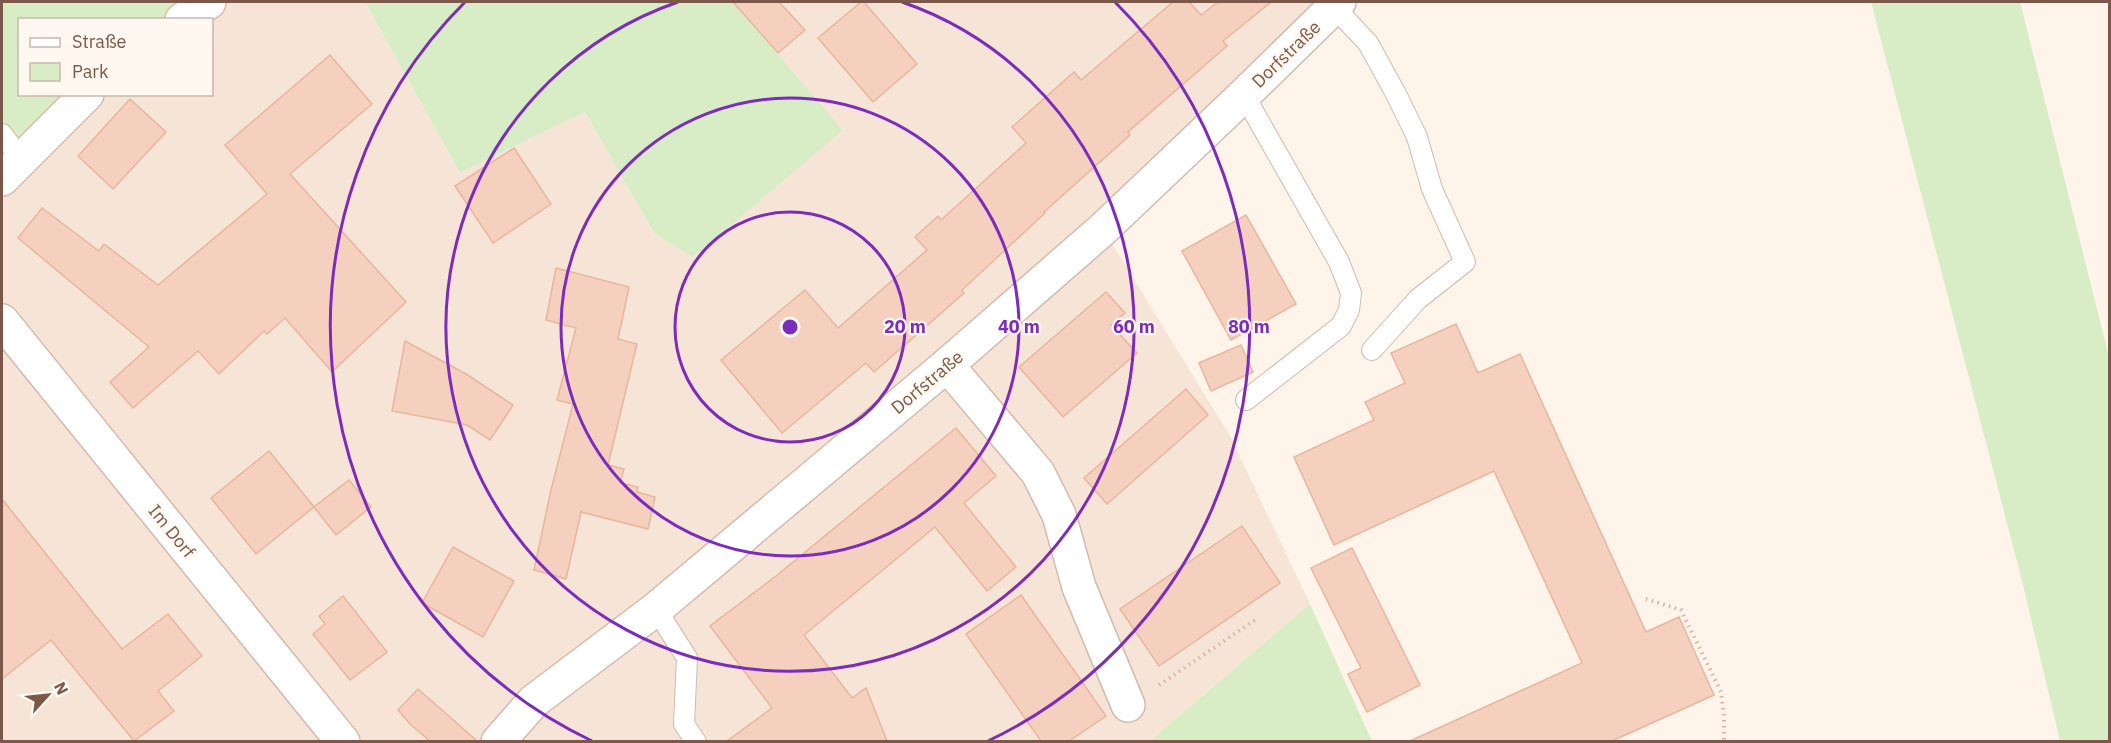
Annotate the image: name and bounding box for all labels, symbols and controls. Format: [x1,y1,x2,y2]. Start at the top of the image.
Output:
street label: Dorfstraße [1247,15,1325,93]
legend [18,18,213,96]
text: Straße [72,30,126,53]
text: Park [72,60,109,83]
text: 20 m [884,315,926,338]
text: 40 m [998,315,1040,338]
text: 60 m [1113,315,1155,338]
text: 80 m [1228,315,1270,338]
centre of rings [780,317,800,337]
street label: Dorfstraße [886,345,968,419]
street label: Im Dorf [144,500,200,562]
north arrow [18,665,78,725]
text: N [50,678,73,698]

